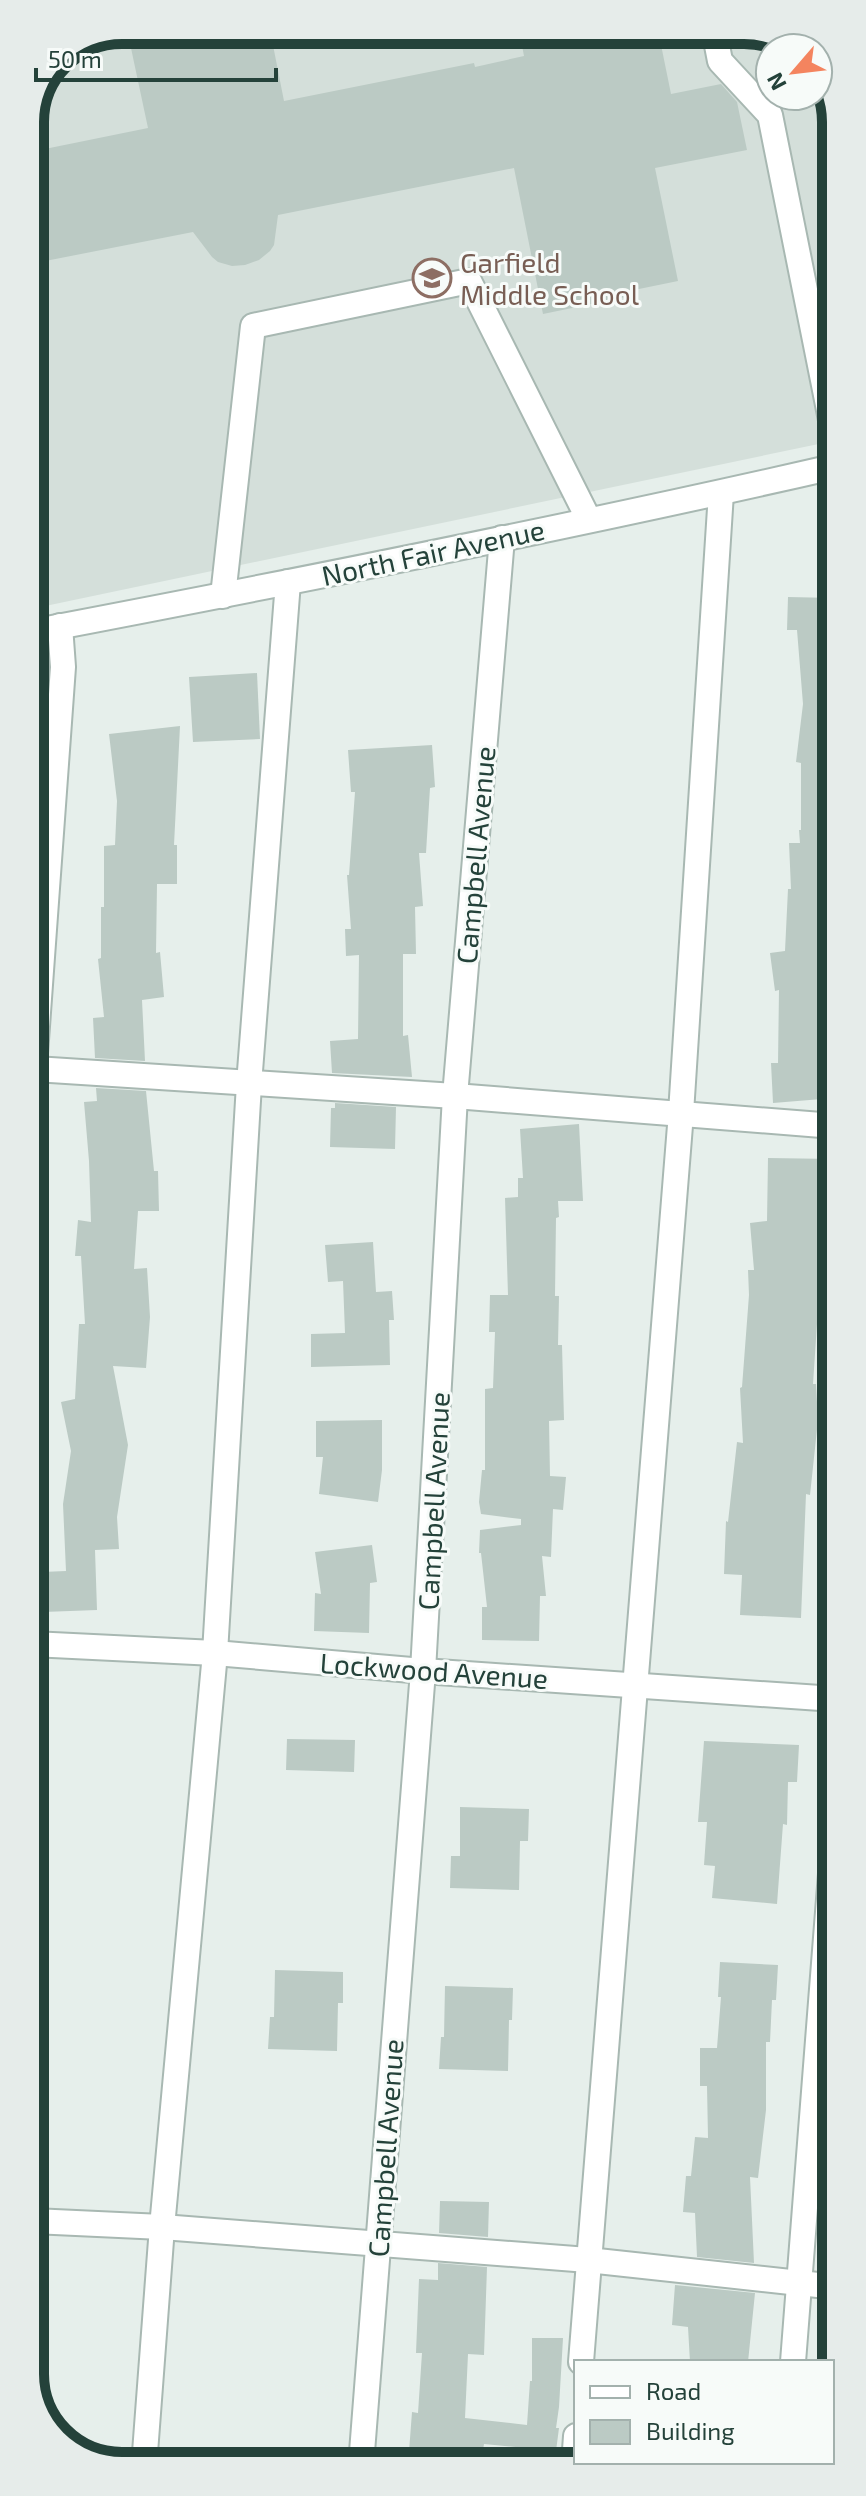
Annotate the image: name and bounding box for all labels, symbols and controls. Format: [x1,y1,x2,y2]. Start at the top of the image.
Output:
scale bar [36,32,276,82]
north arrow [754,32,834,112]
text: 50 m [48,44,102,73]
text: N [760,69,791,95]
place label: Garfield Middle School [460,245,640,311]
school or university icon: Garfield Middle School [411,257,453,299]
street label: North Fair Avenue [319,512,547,592]
street label: Campbell Avenue [449,745,501,965]
street label: Campbell Avenue [410,1391,456,1611]
street label: Lockwood Avenue [319,1645,549,1695]
street label: Campbell Avenue [360,2038,410,2258]
legend [574,2360,834,2464]
text: Road [646,2376,701,2405]
text: Building [646,2416,735,2445]

